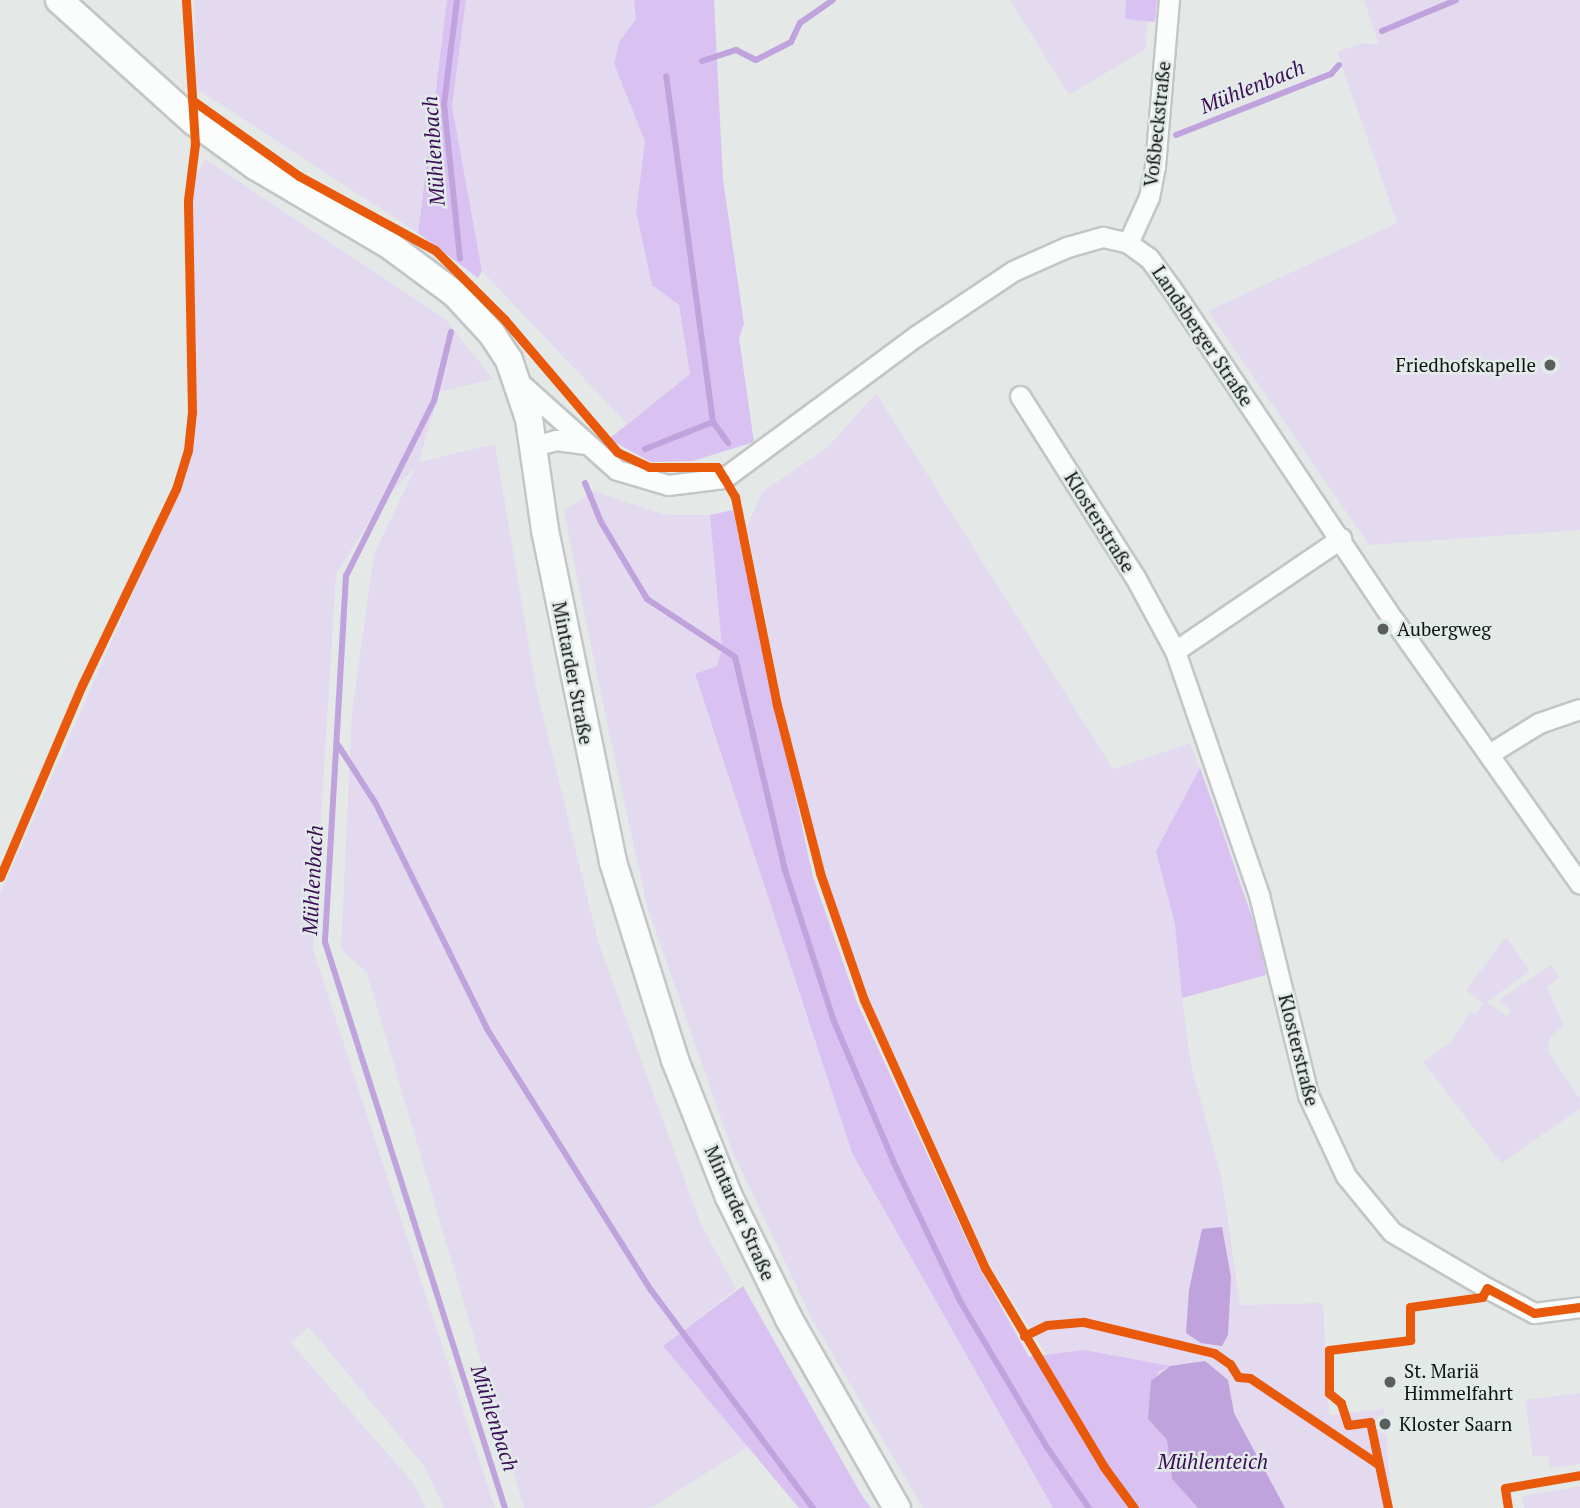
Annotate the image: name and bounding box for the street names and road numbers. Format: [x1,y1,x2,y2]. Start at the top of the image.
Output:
street label: Voßbeckstraße [1139,60,1175,188]
street label: Landsberger Straße [1148,261,1258,411]
street label: Klosterstraße [1060,467,1140,577]
street label: Mintarder Straße [548,600,598,746]
street label: Klosterstraße [1274,992,1324,1108]
street label: Mintarder Straße [700,1142,780,1284]

